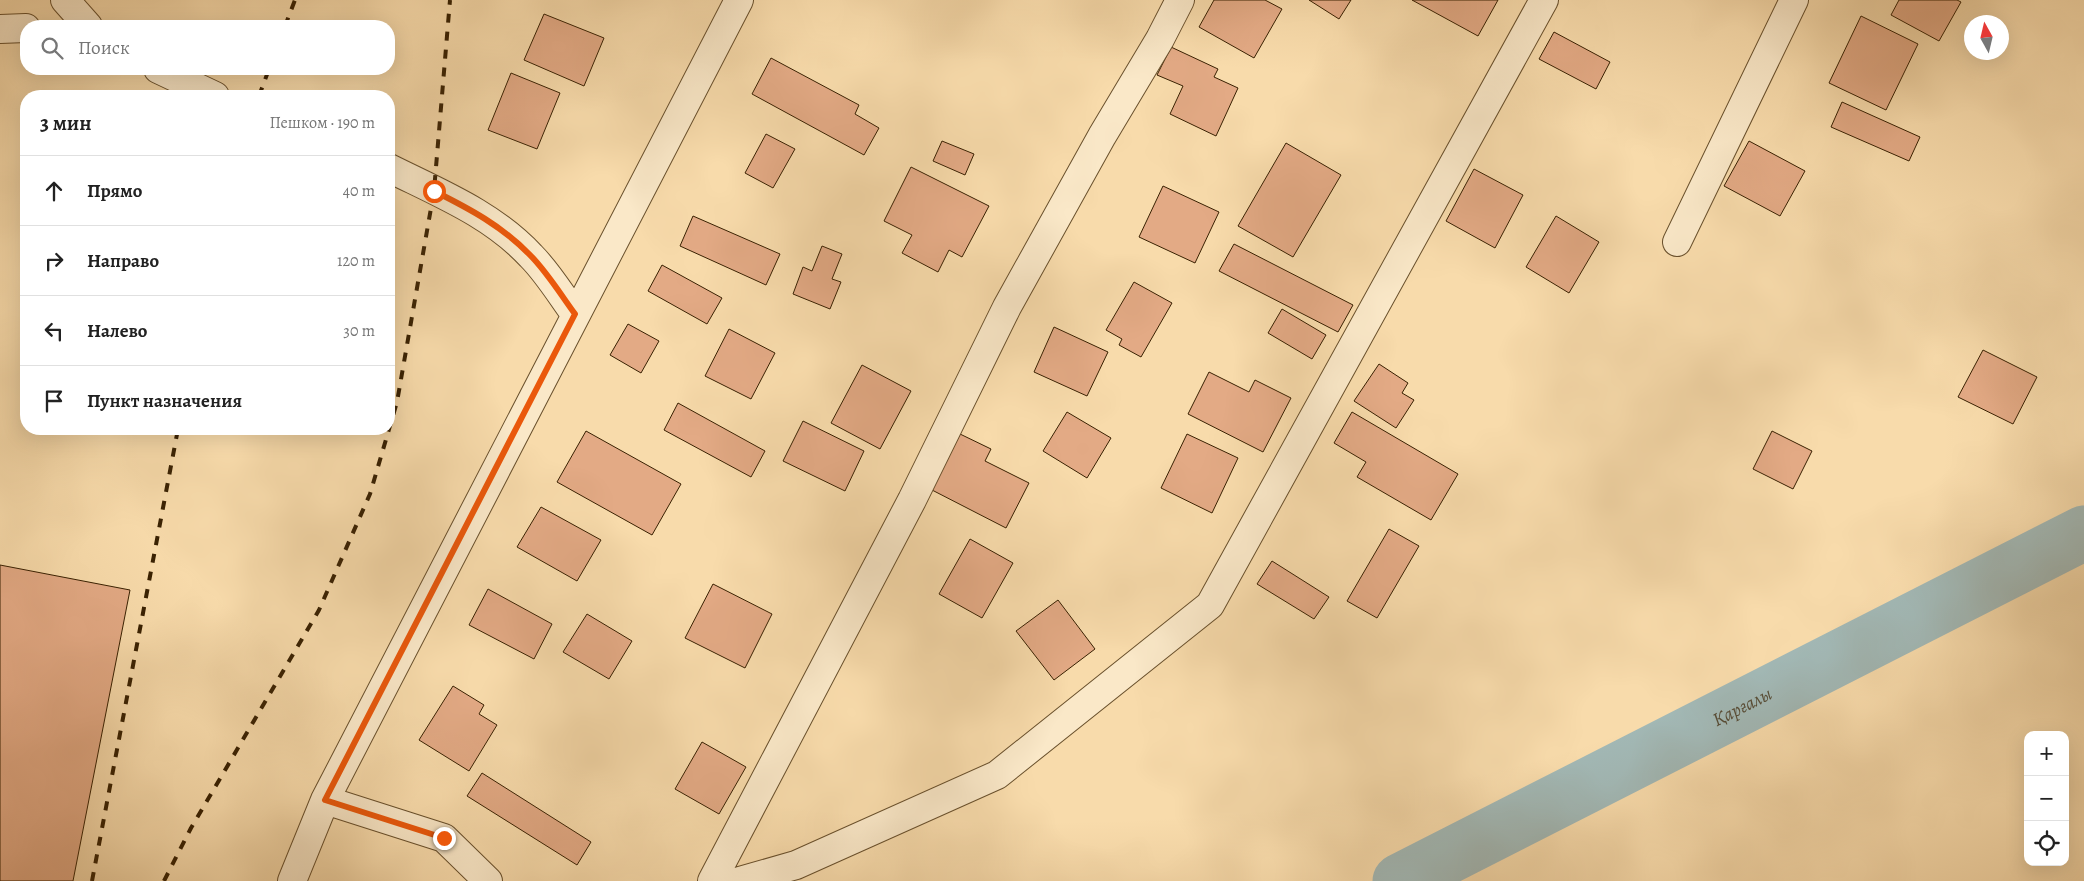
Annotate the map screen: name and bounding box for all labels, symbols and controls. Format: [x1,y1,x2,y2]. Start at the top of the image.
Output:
north arrow [1964,15,2009,60]
search box [20,20,395,75]
icon: search [38,34,66,62]
text: Поиск [78,35,130,61]
text: 3 мин [40,109,92,137]
text: Пешком · 190 m [270,112,375,134]
icon: ahead [40,177,68,205]
text: Прямо [87,178,142,204]
text: 40 m [343,180,375,202]
route start [423,180,446,203]
icon: right [40,247,68,275]
text: Направо [87,248,159,274]
text: 120 m [337,250,375,272]
icon: left [40,317,68,345]
text: Налево [87,318,147,344]
text: 30 m [343,320,375,342]
icon: arrive [40,387,68,415]
text: Пункт назначения [87,388,242,414]
water label: Қарғалы [1708,681,1776,733]
map controls [2024,731,2069,866]
button: + [2024,731,2069,776]
button: − [2024,776,2069,821]
button: locate [2024,821,2069,866]
route end [433,827,456,850]

